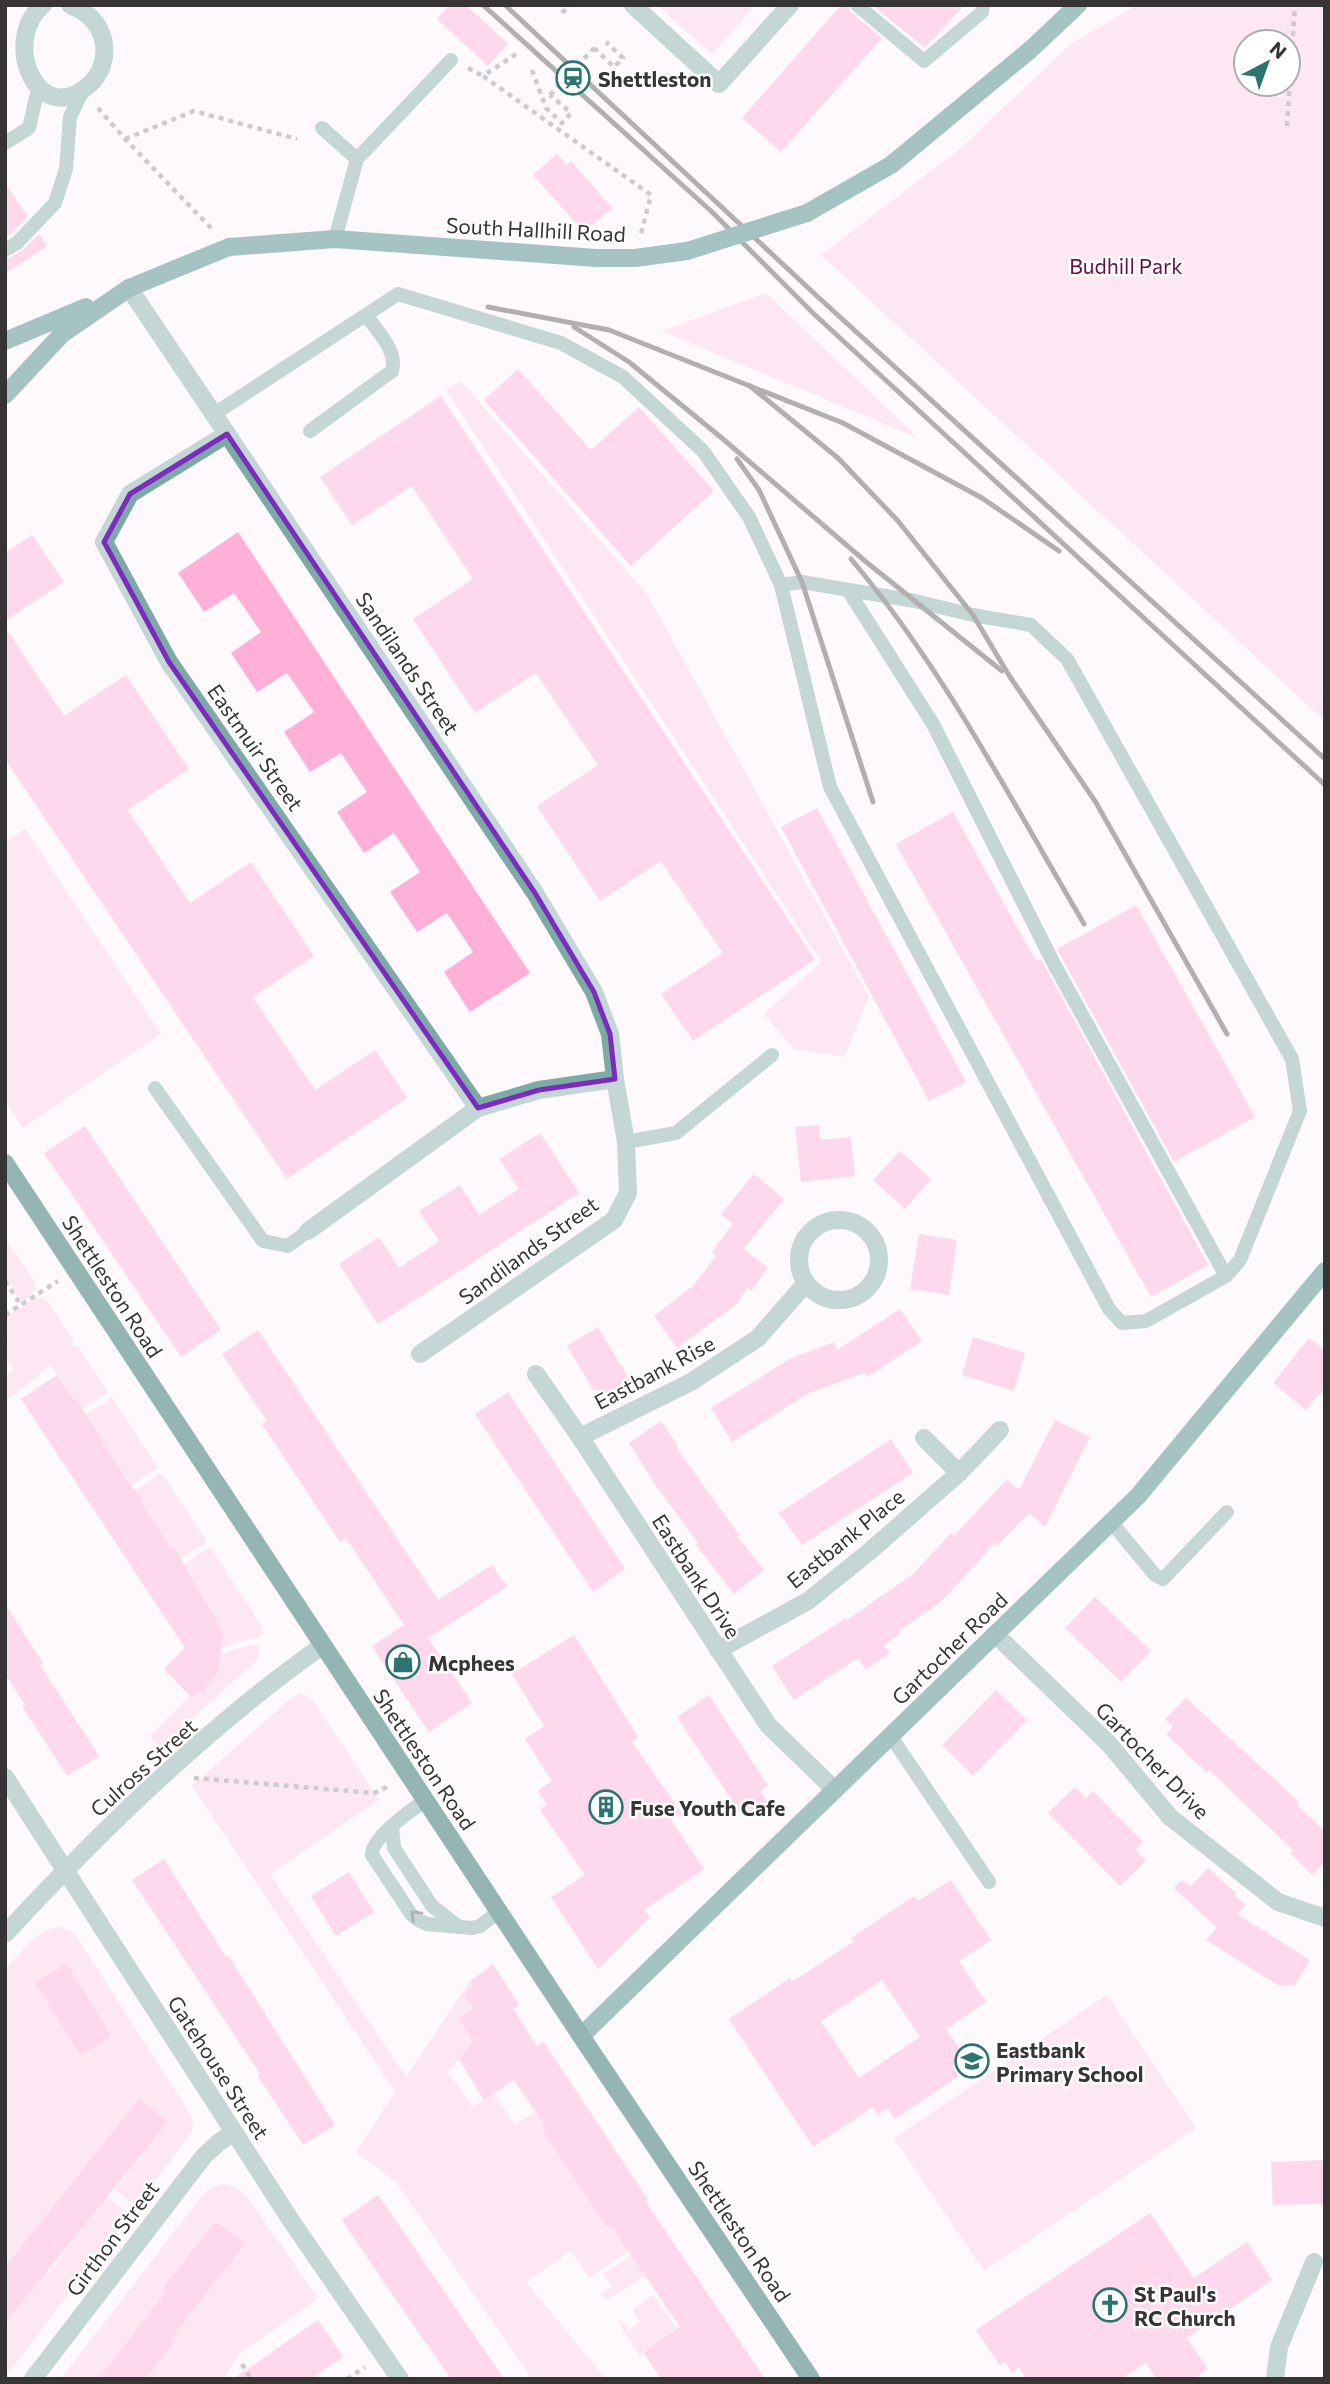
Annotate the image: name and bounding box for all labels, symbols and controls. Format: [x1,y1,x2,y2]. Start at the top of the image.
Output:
north arrow [1232,28,1302,98]
text: N [1266,36,1291,63]
station icon: Shettleston [554,59,592,97]
place label: Shettleston [598,66,711,91]
street label: South Hallhill Road [446,212,626,246]
park label: Budhill Park [1069,253,1183,278]
street label: Sandilands Street [351,587,465,739]
street label: Eastmuir Street [203,679,309,815]
street label: Sandilands Street [453,1191,603,1309]
street label: Shettleston Road [58,1210,168,1362]
street label: Eastbank Rise [590,1330,718,1414]
street label: Eastbank Place [781,1483,909,1593]
street label: Eastbank Drive [648,1509,746,1643]
street label: Gartocher Road [886,1587,1012,1709]
shop icon: Mcphees [384,1643,422,1681]
place label: Mcphees [428,1650,515,1675]
street label: Shettleston Road [369,1684,481,1834]
street label: Gartocher Drive [1091,1696,1215,1824]
street label: Culross Street [85,1713,201,1821]
building icon: Fuse Youth Cafe [587,1788,625,1826]
place label: Fuse Youth Cafe [630,1795,785,1820]
one-way arrow [410,1910,423,1923]
street label: Gatehouse Street [163,1990,275,2144]
place label: Eastbank Primary School [996,2037,1143,2086]
school or university icon: Eastbank Primary School [953,2042,991,2080]
street label: Shettleston Road [684,2156,796,2306]
street label: Girthon Street [61,2175,163,2301]
place label: St Paul's RC Church [1134,2281,1236,2330]
church icon: St Paul's RC Church [1091,2286,1129,2324]

